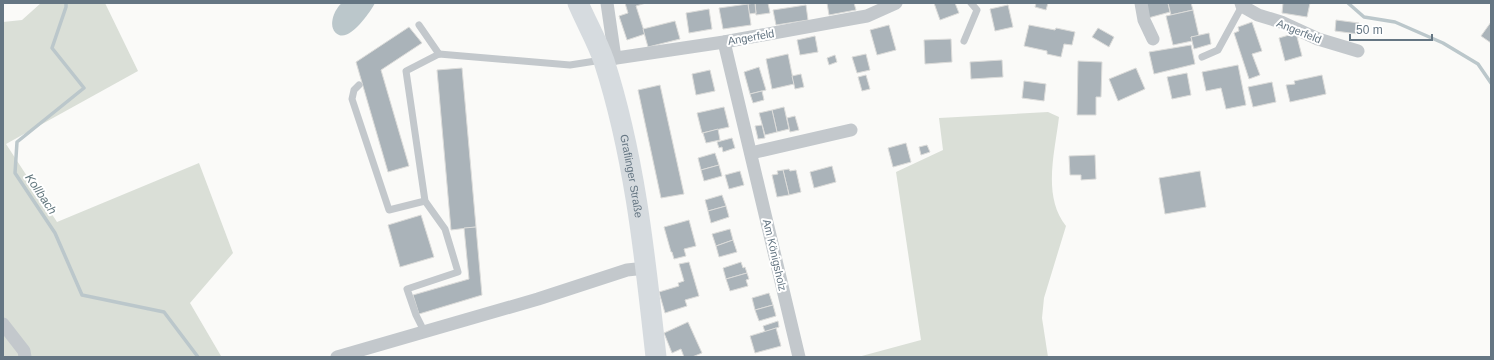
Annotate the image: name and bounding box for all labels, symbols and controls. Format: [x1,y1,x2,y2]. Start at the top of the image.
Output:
scale bar [1350,16,1432,42]
street label: Angerfeld [1275,17,1323,45]
text: 50 m [1356,23,1383,37]
street label: Angerfeld [727,27,775,47]
street label: Graflinger Straße [618,133,645,219]
water label: Kollbach [22,171,60,217]
street label: Am Königsholz [761,218,789,292]

